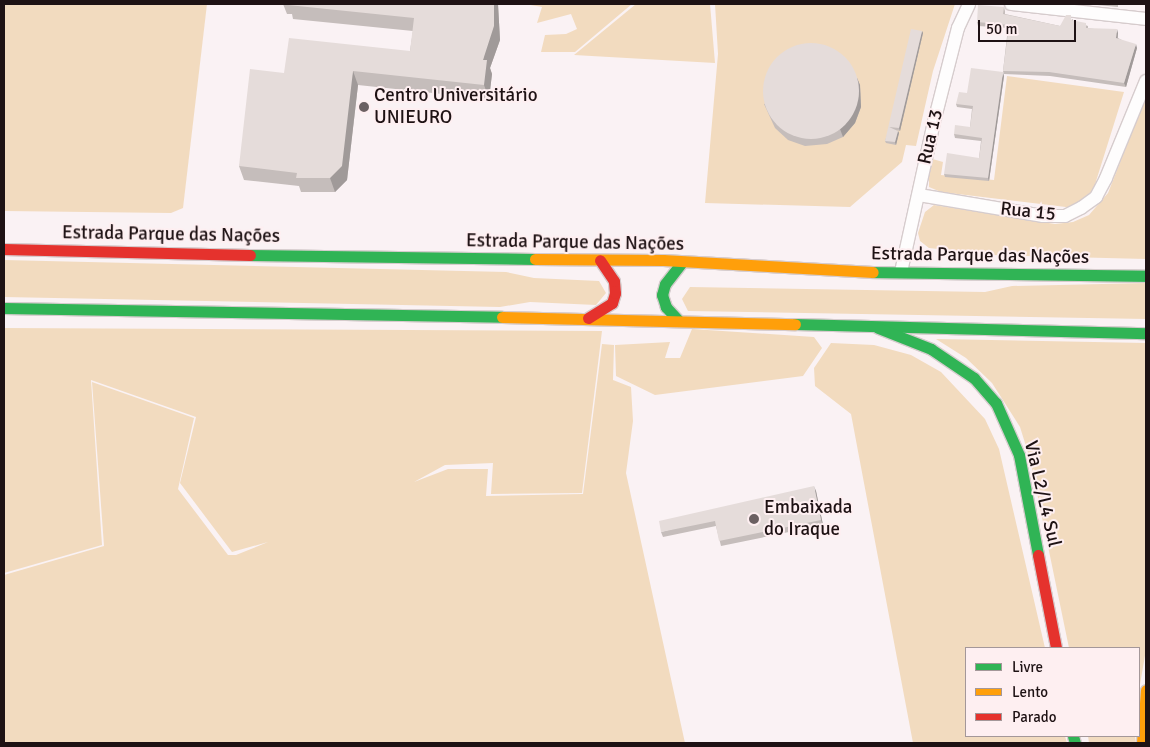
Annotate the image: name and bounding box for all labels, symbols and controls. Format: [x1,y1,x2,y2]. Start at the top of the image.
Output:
scale bar [980,10,1078,42]
text: 50 m [986,20,1017,38]
place label: Centro Universitário UNIEURO [374,85,538,129]
marker: Centro Universitário UNIEURO [358,101,370,113]
street label: Rua 13 [914,107,948,167]
street label: Rua 15 [999,198,1057,226]
street label: Estrada Parque das Nações [62,222,280,248]
street label: Estrada Parque das Nações [466,230,684,256]
street label: Estrada Parque das Nações [871,243,1089,269]
street label: Via L2/L4 Sul [1019,439,1065,549]
place label: Embaixada do Iraque [764,497,853,541]
marker: Embaixada do Iraque [748,513,760,525]
legend [965,647,1140,737]
text: Livre [1012,658,1043,676]
text: Lento [1012,683,1048,701]
text: Parado [1012,708,1057,726]

